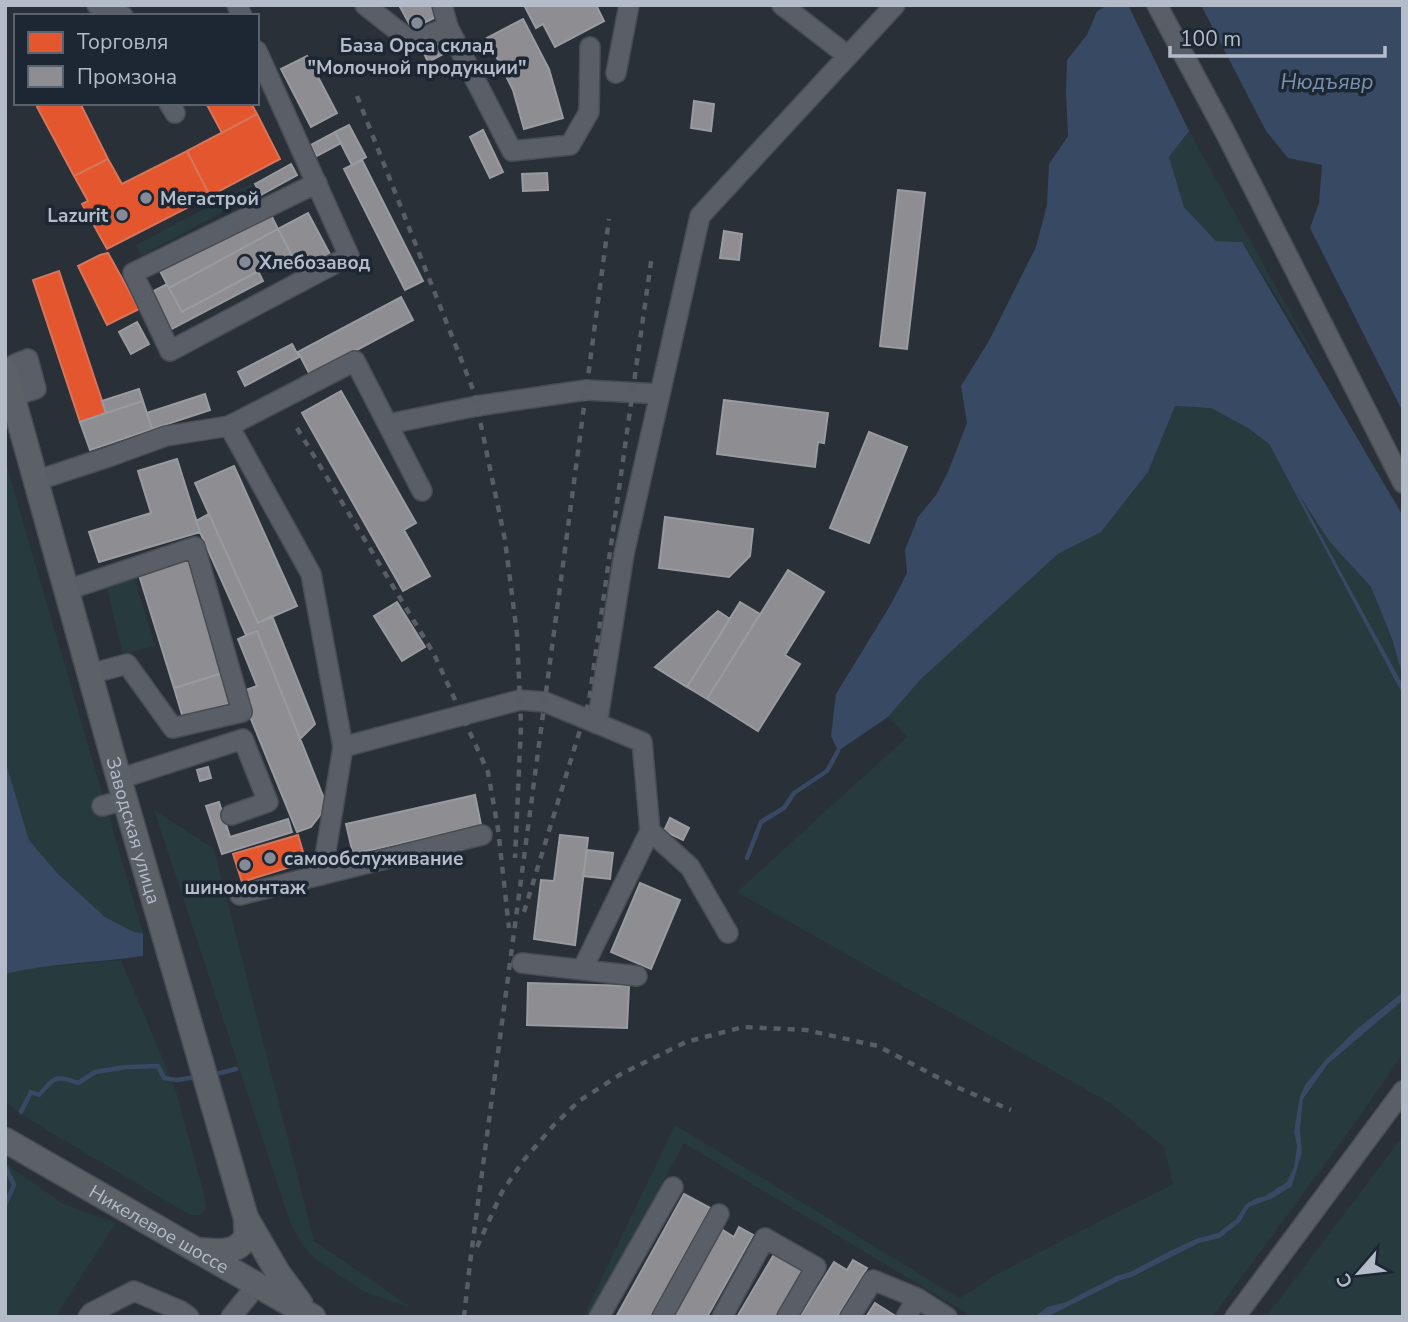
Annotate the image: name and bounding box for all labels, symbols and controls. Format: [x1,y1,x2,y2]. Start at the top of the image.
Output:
legend [14,14,259,105]
scale bar [1170,14,1385,58]
marker: База Орса склад "Молочной продукции" [409,15,425,31]
text: 100 m [1180,25,1241,53]
text: Торговля [77,28,168,56]
place label: База Орса склад "Молочной продукции" [307,33,527,81]
text: Промзона [77,63,177,91]
water label: Нюдъявр [1281,68,1373,96]
place label: Мегастрой [160,186,259,212]
marker: Мегастрой [138,190,154,206]
place label: Lazurit [47,203,109,229]
marker: Lazurit [114,207,130,223]
place label: Хлебозавод [258,250,371,276]
marker: Хлебозавод [237,254,253,270]
street label: Заводская улица [99,754,167,907]
place label: самообслуживание [284,846,464,872]
marker: самообслуживание [262,850,278,866]
marker: шиномонтаж [237,857,253,873]
place label: шиномонтаж [184,875,306,901]
street label: Никелевое шоссе [84,1179,234,1280]
north arrow [1324,1238,1394,1308]
text: С [1330,1269,1359,1292]

